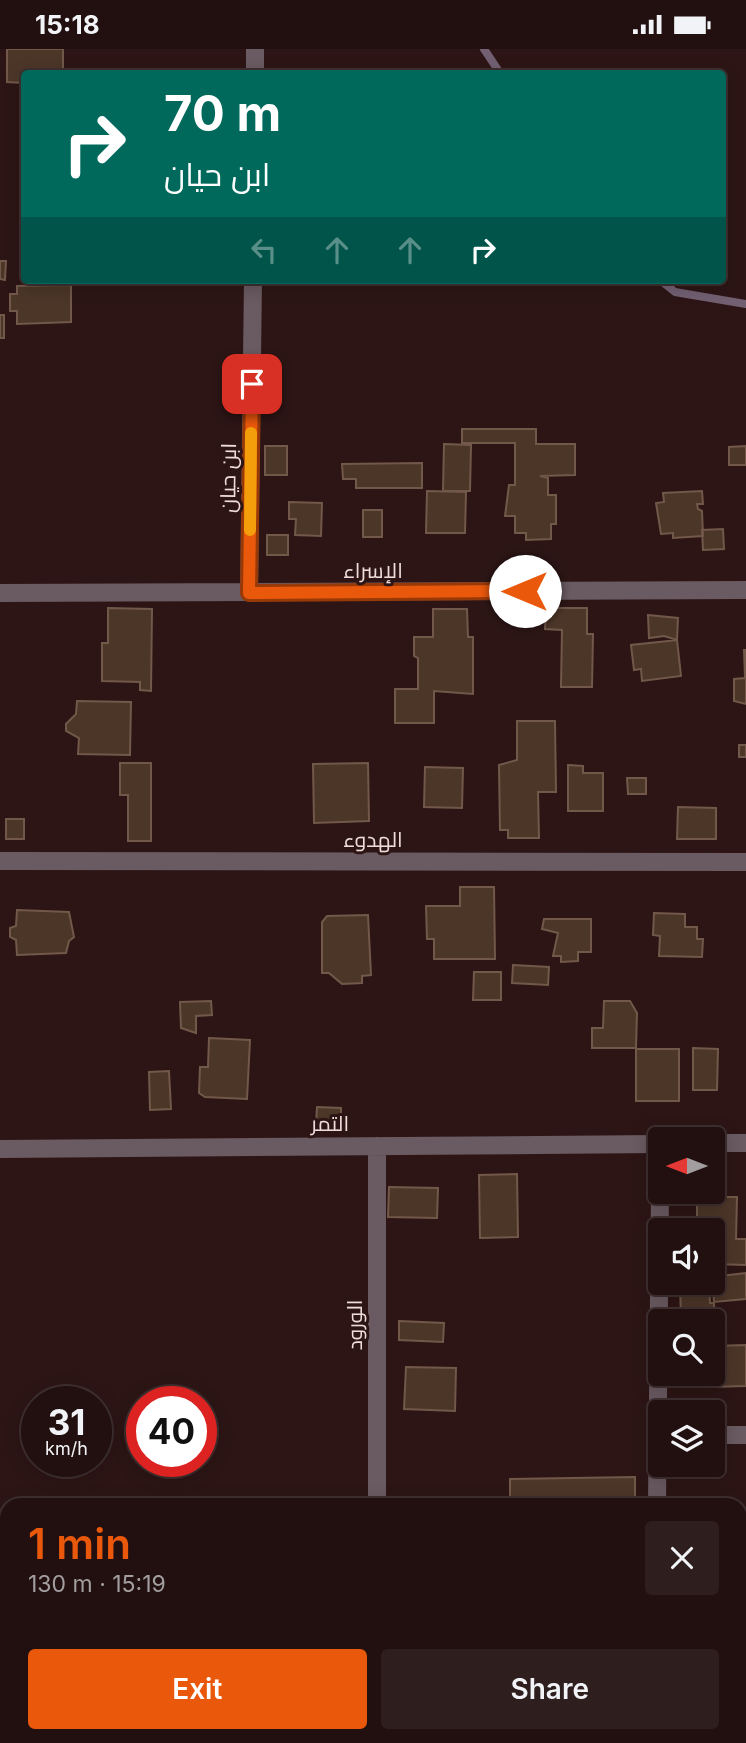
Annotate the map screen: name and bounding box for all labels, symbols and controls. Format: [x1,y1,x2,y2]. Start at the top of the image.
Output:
text: 15:18 [35,9,100,40]
text: 70 m [164,84,281,143]
icon: right [49,98,140,189]
text: ابن حيان [164,155,270,194]
icon: left [245,231,283,269]
icon: ahead [318,231,356,269]
icon: ahead [391,231,429,269]
icon: right [464,231,502,269]
pin [222,354,282,414]
icon: arrive [233,365,271,403]
street label: ابن حيان [215,443,242,513]
position arrow [488,554,562,628]
street label: الإسراء [343,558,403,584]
street label: الهدوء [343,827,403,853]
street label: التمر [310,1111,349,1136]
north arrow [648,1127,724,1204]
map controls [648,1127,725,1477]
button: sound [648,1218,725,1295]
street label: الورود [342,1300,367,1350]
button: search [648,1309,725,1386]
speed limit sign: 40 [126,1386,217,1477]
button: layers [648,1400,725,1477]
text: 31 [48,1401,85,1443]
text: km/h [45,1438,88,1459]
text: 1 min [28,1518,131,1569]
button: close [645,1521,719,1595]
text: 130 m · 15:19 [28,1570,166,1598]
button: Exit [28,1649,367,1729]
button: Share [381,1649,719,1729]

